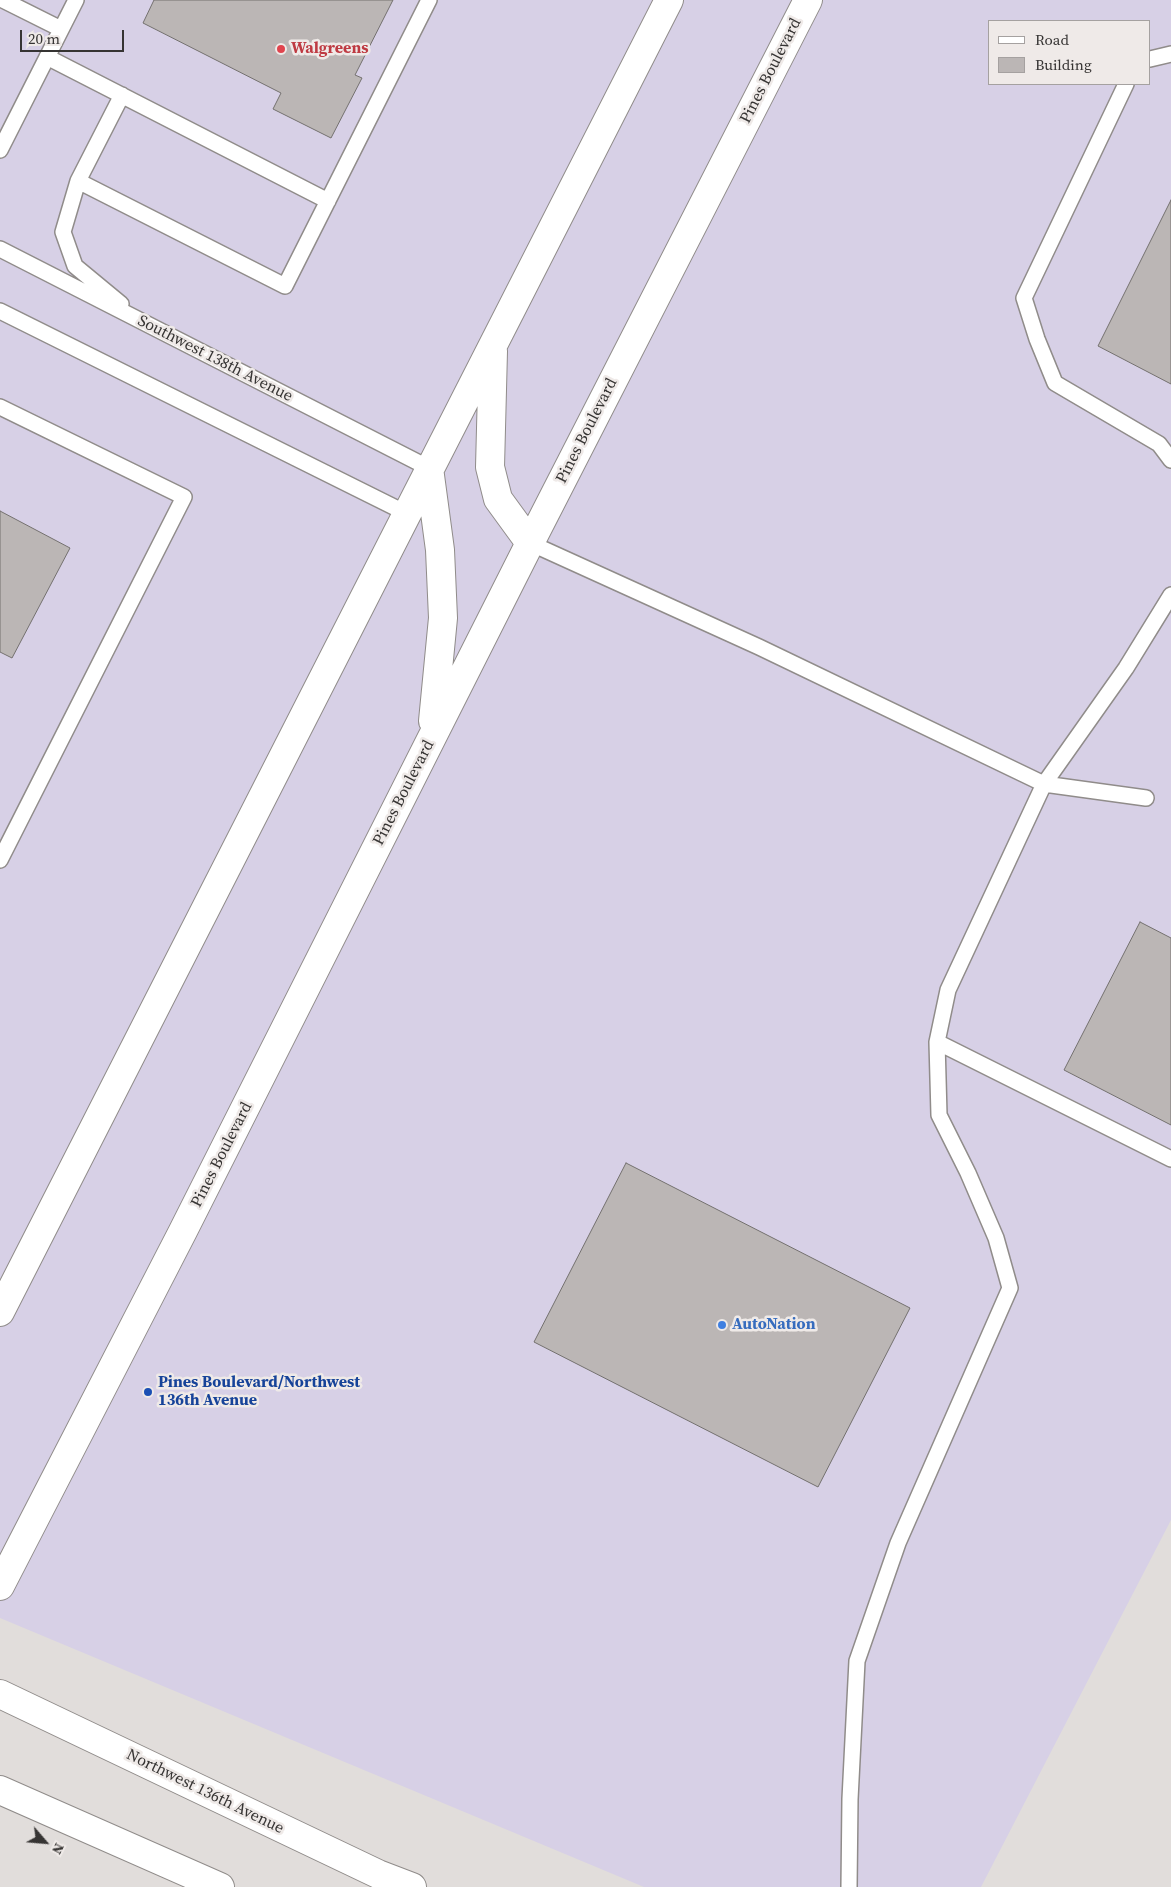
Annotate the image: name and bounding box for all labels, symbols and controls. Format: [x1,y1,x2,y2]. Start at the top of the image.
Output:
street label: Pines Boulevard [736,15,806,127]
scale bar [22,20,126,52]
legend [988,20,1151,85]
text: 20 m [28,28,60,49]
text: Road [1035,29,1069,50]
place label: Walgreens [291,39,369,59]
marker: Walgreens [275,43,287,55]
text: Building [1035,54,1092,75]
street label: Southwest 138th Avenue [134,312,296,406]
street label: Pines Boulevard [552,375,622,487]
street label: Pines Boulevard [369,737,439,849]
street label: Pines Boulevard [187,1099,257,1211]
place label: AutoNation [732,1315,815,1335]
marker: AutoNation [716,1319,728,1331]
place label: Pines Boulevard/Northwest 136th Avenue [158,1373,360,1411]
marker: Pines Boulevard/Northwest 136th Avenue [142,1386,154,1398]
street label: Northwest 136th Avenue [123,1746,287,1838]
north arrow [20,1817,70,1867]
text: N [47,1840,70,1858]

